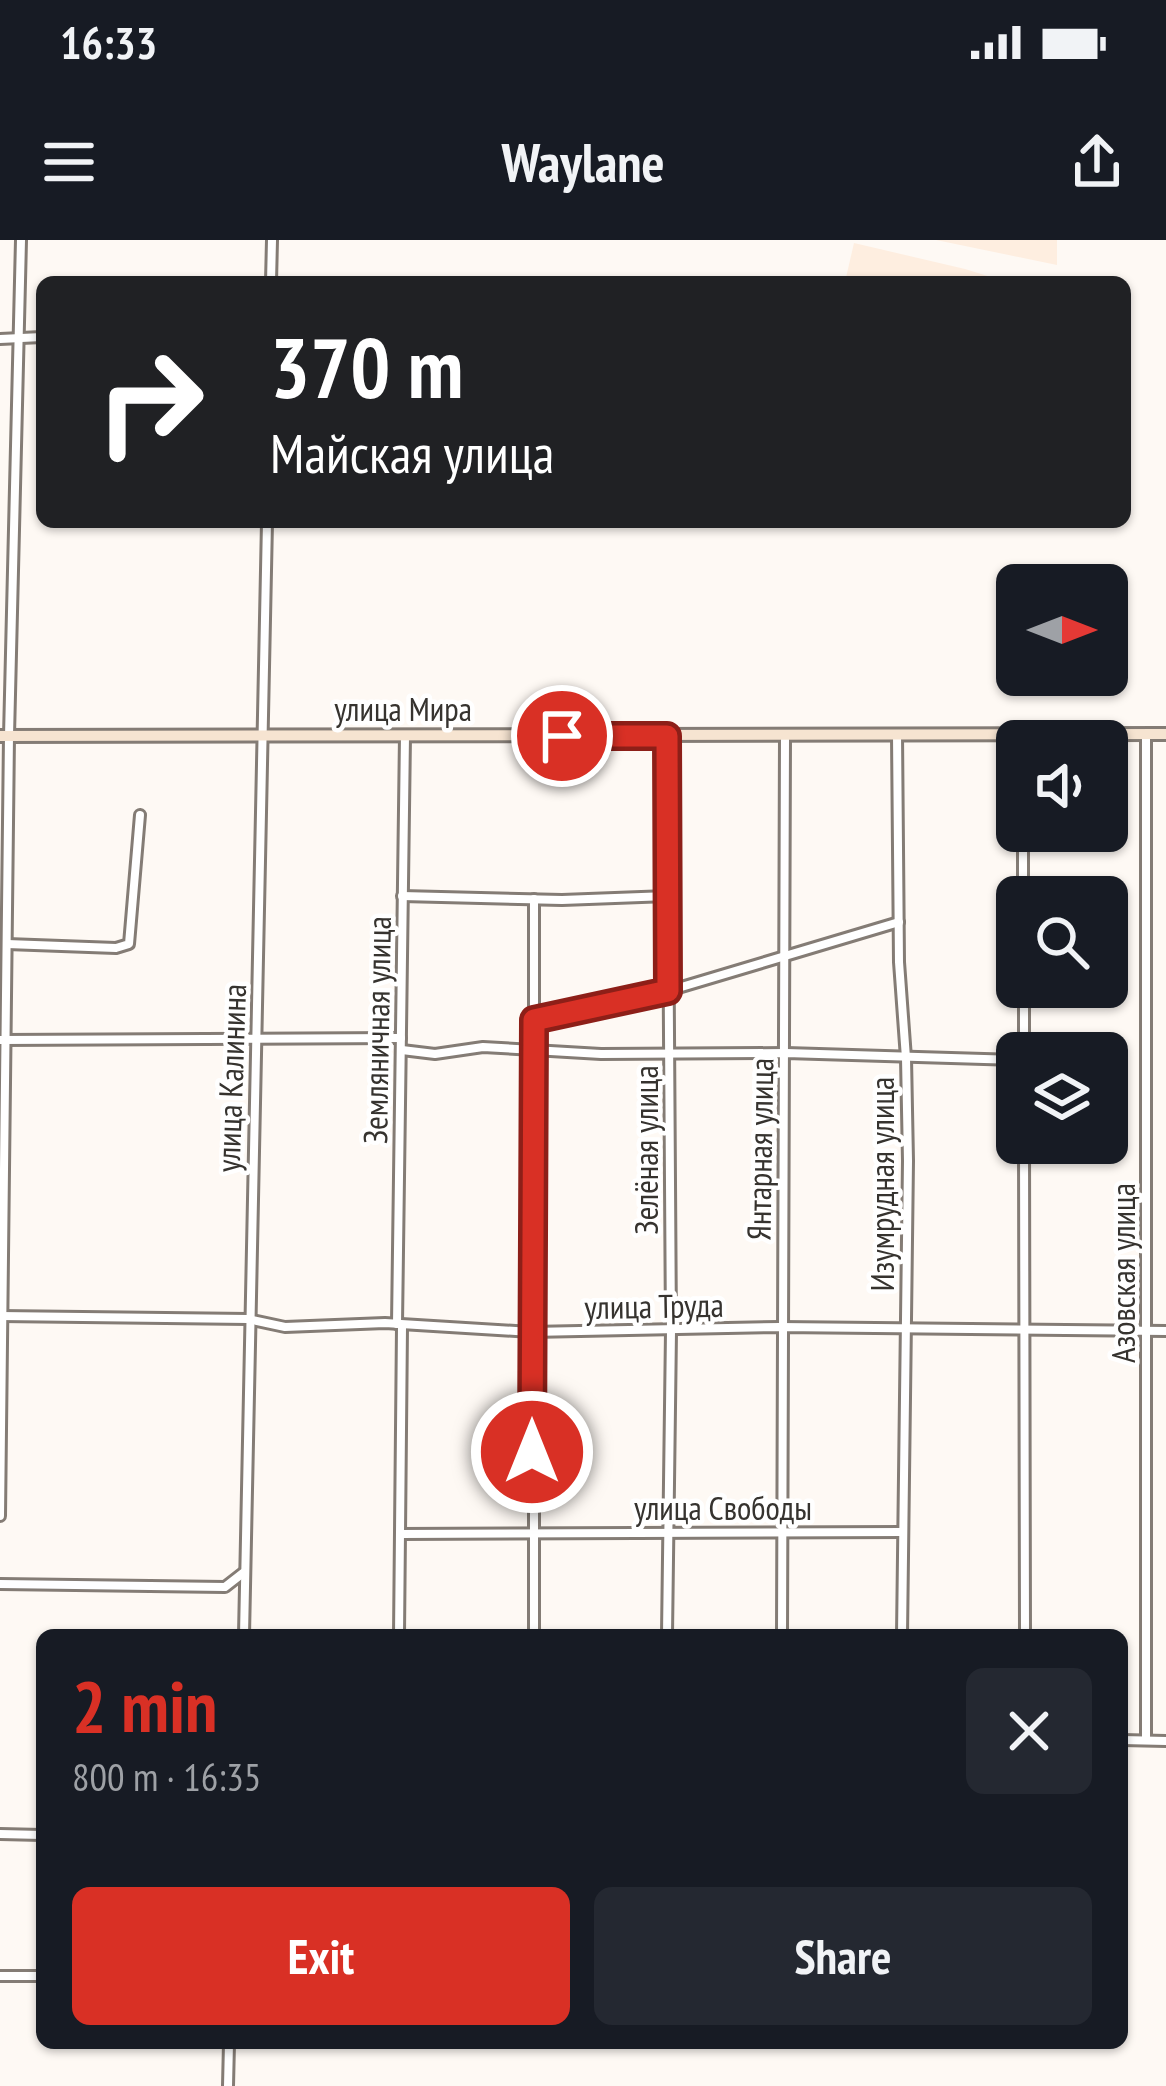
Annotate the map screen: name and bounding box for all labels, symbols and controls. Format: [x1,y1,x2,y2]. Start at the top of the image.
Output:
text: 16:33 [60,13,157,71]
text: Waylane [501,127,665,197]
icon: menu [36,129,102,195]
icon: share [1064,129,1130,195]
text: 370 m [270,312,463,421]
icon: right [72,324,228,480]
text: Майская улица [270,418,554,488]
north arrow [996,564,1128,696]
map controls [996,564,1128,1164]
pin [511,685,613,787]
street label: улица Мира [334,687,472,730]
icon: arrive [529,703,595,769]
button: sound [996,720,1128,852]
button: search [996,876,1128,1008]
street label: Земляничная улица [353,916,400,1144]
street label: улица Калинина [206,983,255,1173]
button: layers [996,1032,1128,1164]
street label: Янтарная улица [736,1057,783,1241]
street label: Зелёная улица [624,1065,667,1235]
street label: Изумрудная улица [860,1077,903,1291]
street label: Азовская улица [1101,1183,1144,1363]
street label: улица Труда [584,1283,724,1328]
position arrow [469,1389,595,1515]
street label: улица Свободы [634,1486,812,1529]
text: 2 min [72,1659,217,1752]
button: close [966,1668,1092,1794]
text: 800 m · 16:35 [72,1751,261,1802]
button: Exit [72,1887,570,2025]
button: Share [594,1887,1092,2025]

